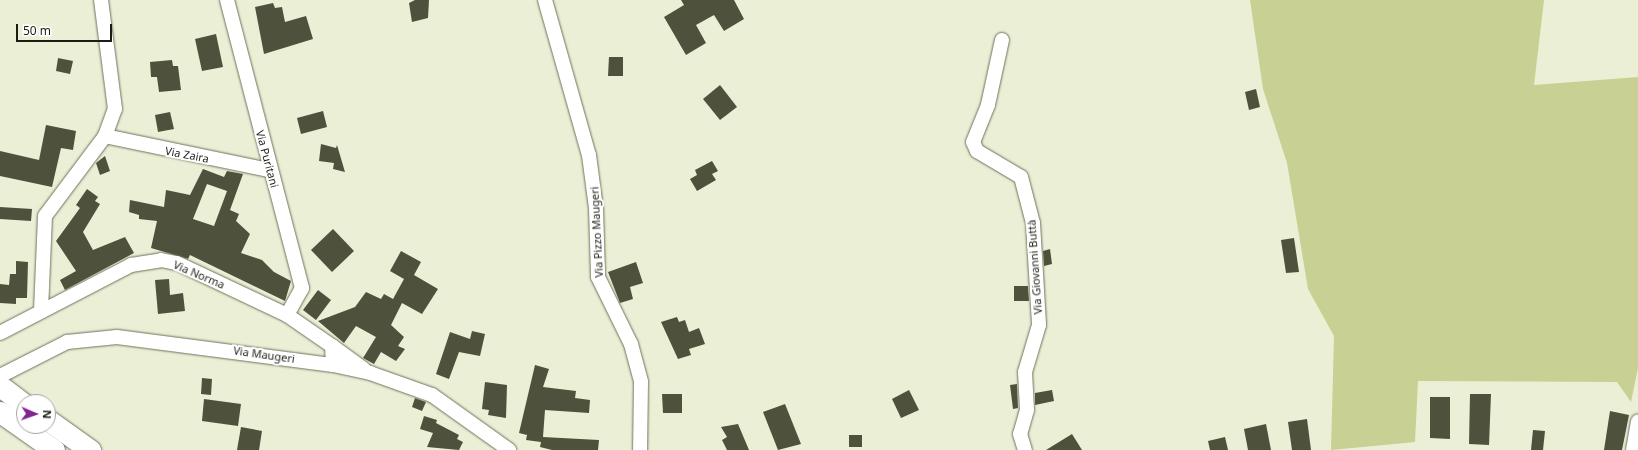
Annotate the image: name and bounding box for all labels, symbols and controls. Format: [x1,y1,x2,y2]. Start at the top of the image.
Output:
scale bar [18,16,114,42]
text: 50 m [23,22,51,39]
street label: Via Puritani [253,129,281,189]
street label: Via Zaira [164,144,210,166]
street label: Via Pizzo Maugeri [588,186,606,278]
street label: Via Giovanni Buttà [1025,219,1045,315]
street label: Via Norma [171,258,227,292]
street label: Via Maugeri [232,344,296,366]
north arrow [16,394,56,434]
text: N [40,410,55,419]

